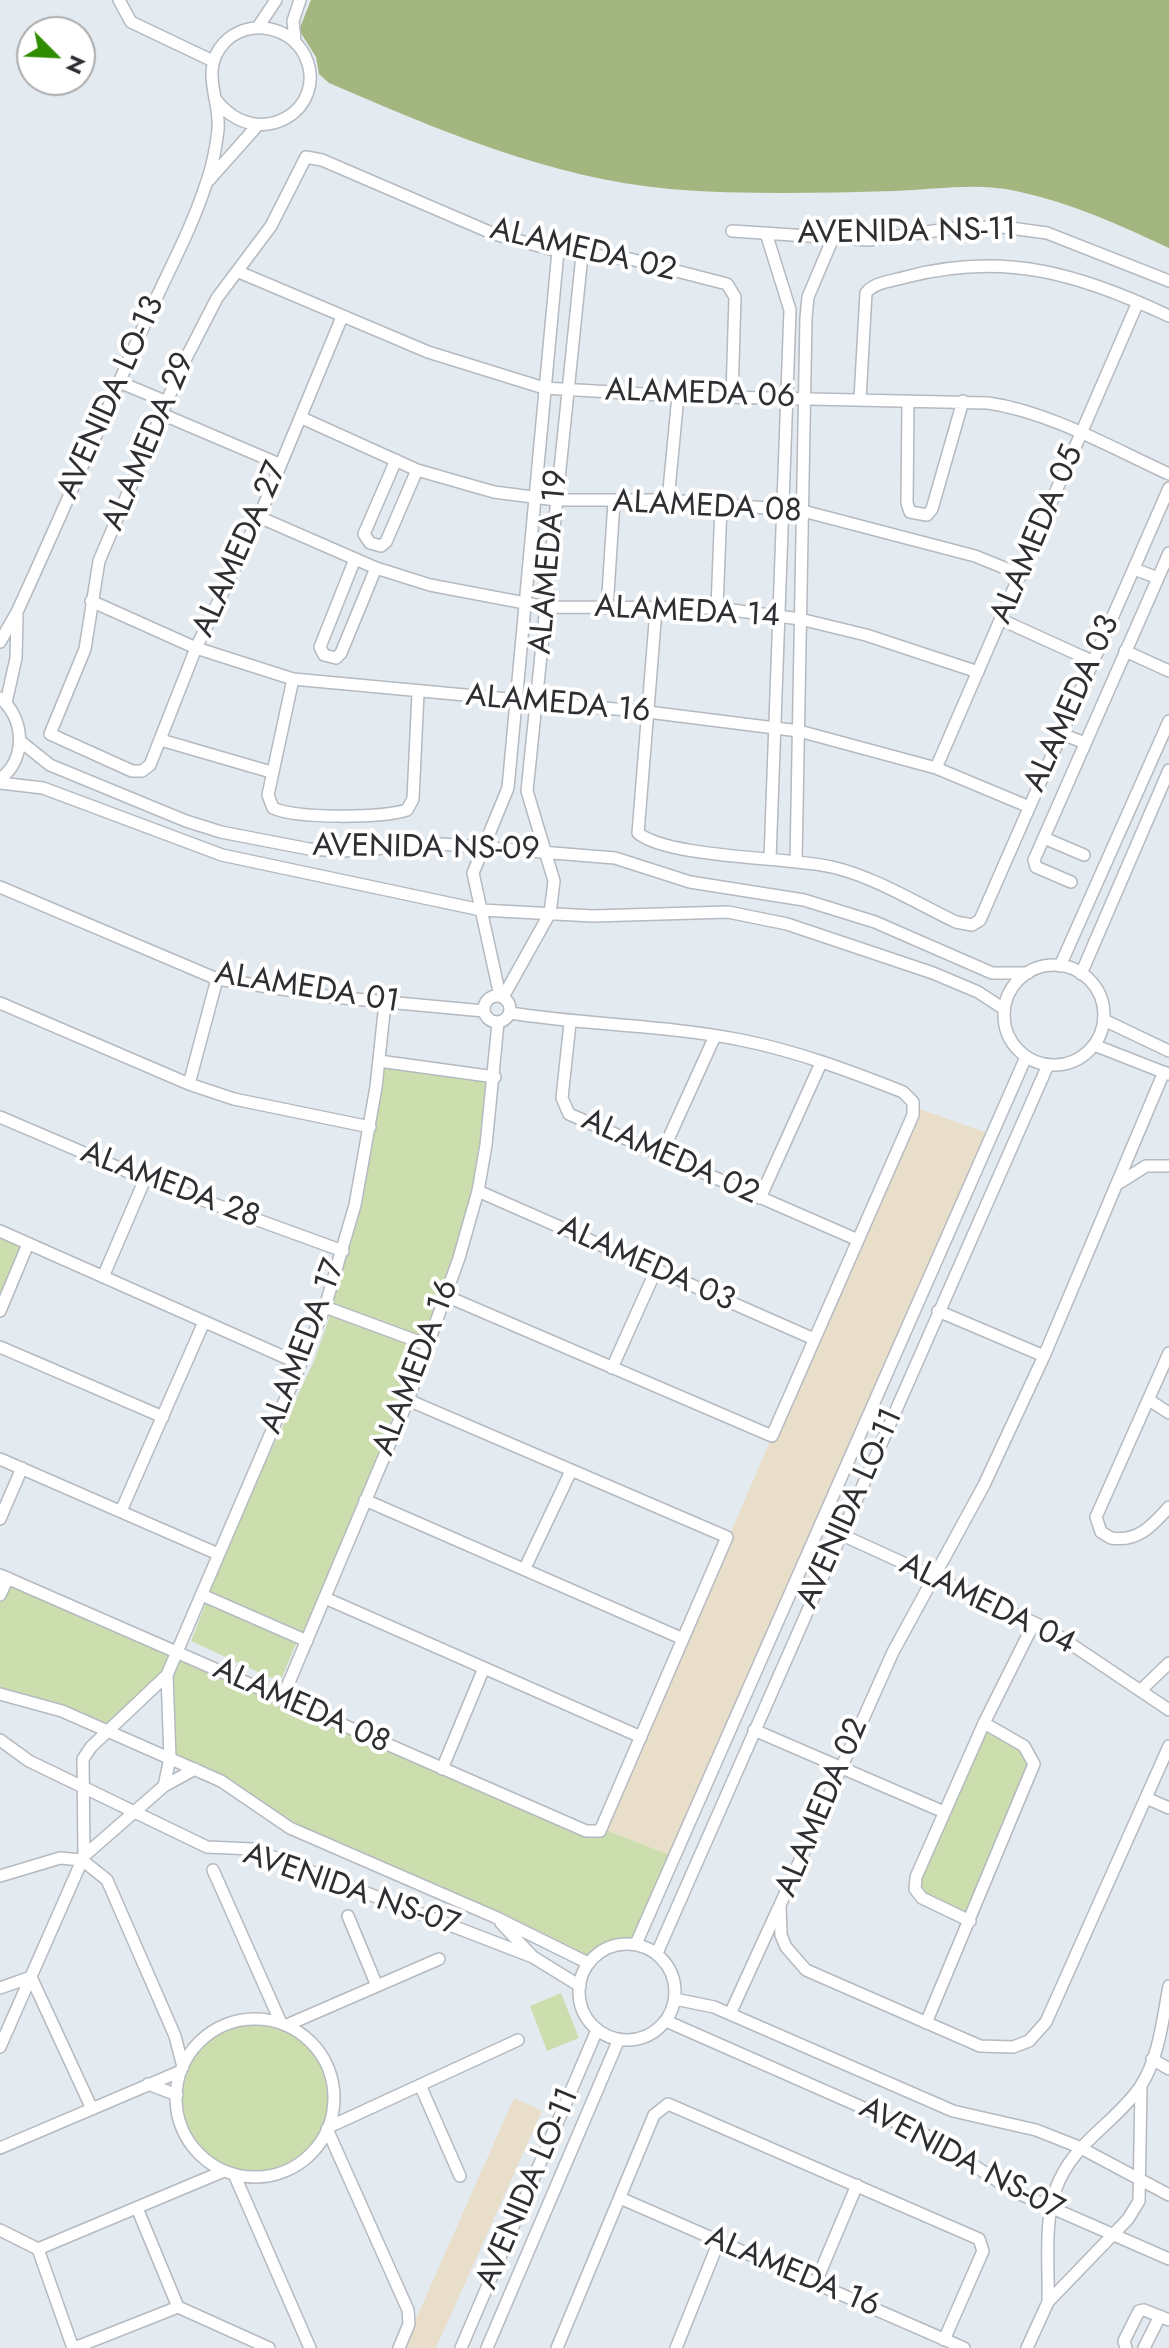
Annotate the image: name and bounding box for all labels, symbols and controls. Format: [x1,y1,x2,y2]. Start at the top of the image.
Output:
north arrow [16,16,96,96]
text: N [58,50,94,79]
street label: ALAMEDA 02 [486,211,680,291]
street label: AVENIDA NS-11 [797,212,1017,254]
street label: AVENIDA LO-13 [50,291,174,505]
street label: ALAMEDA 29 [95,347,205,537]
street label: ALAMEDA 06 [604,372,796,418]
street label: ALAMEDA 05 [983,440,1093,630]
street label: ALAMEDA 27 [185,456,297,644]
street label: ALAMEDA 19 [523,468,577,656]
street label: ALAMEDA 08 [611,484,803,532]
street label: ALAMEDA 14 [593,589,781,637]
street label: ALAMEDA 03 [1017,610,1129,798]
street label: ALAMEDA 16 [464,678,652,732]
street label: AVENIDA NS-09 [312,828,540,870]
street label: ALAMEDA 01 [212,955,402,1023]
street label: ALAMEDA 02 [575,1102,765,1214]
street label: ALAMEDA 28 [75,1134,265,1238]
street label: ALAMEDA 03 [552,1209,740,1321]
street label: ALAMEDA 17 [253,1254,355,1440]
street label: ALAMEDA 16 [366,1275,468,1461]
street label: AVENIDA LO-11 [790,1403,912,1615]
street label: ALAMEDA 04 [893,1546,1081,1664]
street label: ALAMEDA 08 [207,1651,395,1763]
street label: ALAMEDA 02 [768,1713,878,1903]
street label: AVENIDA NS-07 [238,1836,464,1946]
street label: AVENIDA LO-11 [469,2083,589,2295]
street label: AVENIDA NS-07 [852,2090,1070,2230]
street label: ALAMEDA 16 [699,2219,885,2327]

